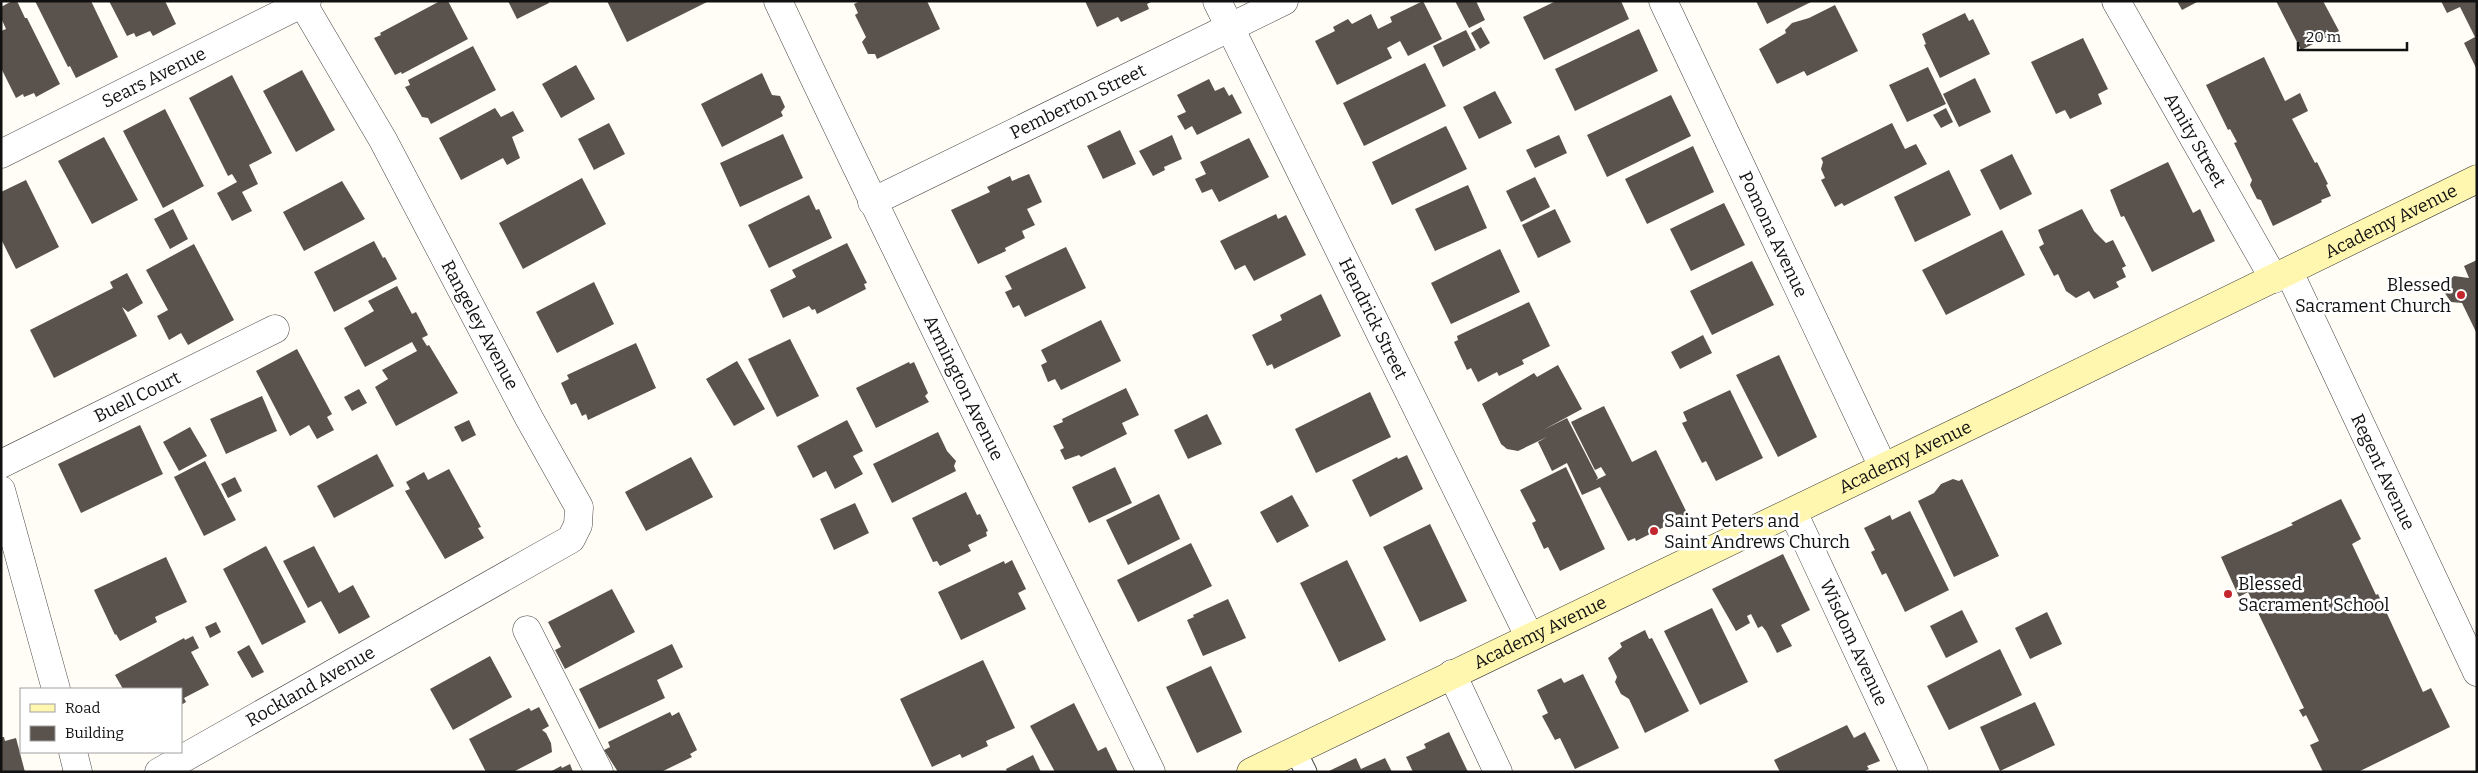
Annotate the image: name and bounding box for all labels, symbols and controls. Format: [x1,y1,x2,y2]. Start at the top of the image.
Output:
scale bar [2298,20,2407,52]
text: 20 m [2306,28,2342,46]
street label: Sears Avenue [98,42,210,113]
street label: Pemberton Street [1006,59,1150,144]
street label: Amity Street [2159,89,2231,192]
street label: Pomona Avenue [1734,168,1812,301]
street label: Academy Avenue [2321,180,2461,263]
street label: Hendrick Street [1334,254,1412,384]
street label: Rangeley Avenue [437,256,523,394]
place label: Blessed Sacrament Church [2295,274,2451,317]
marker: Blessed Sacrament Church [2455,289,2467,301]
street label: Armington Avenue [919,311,1008,464]
street label: Buell Court [91,366,185,427]
street label: Regent Avenue [2346,410,2420,534]
street label: Academy Avenue [1835,416,1975,498]
place label: Saint Peters and Saint Andrews Church [1664,510,1850,553]
marker: Saint Peters and Saint Andrews Church [1648,525,1660,537]
place label: Blessed Sacrament School [2238,573,2390,616]
street label: Wisdom Avenue [1815,576,1893,709]
marker: Blessed Sacrament School [2222,588,2234,600]
street label: Academy Avenue [1470,591,1610,674]
street label: Rockland Avenue [242,641,379,731]
legend [20,688,182,753]
text: Road [65,699,100,717]
text: Building [65,724,124,742]

